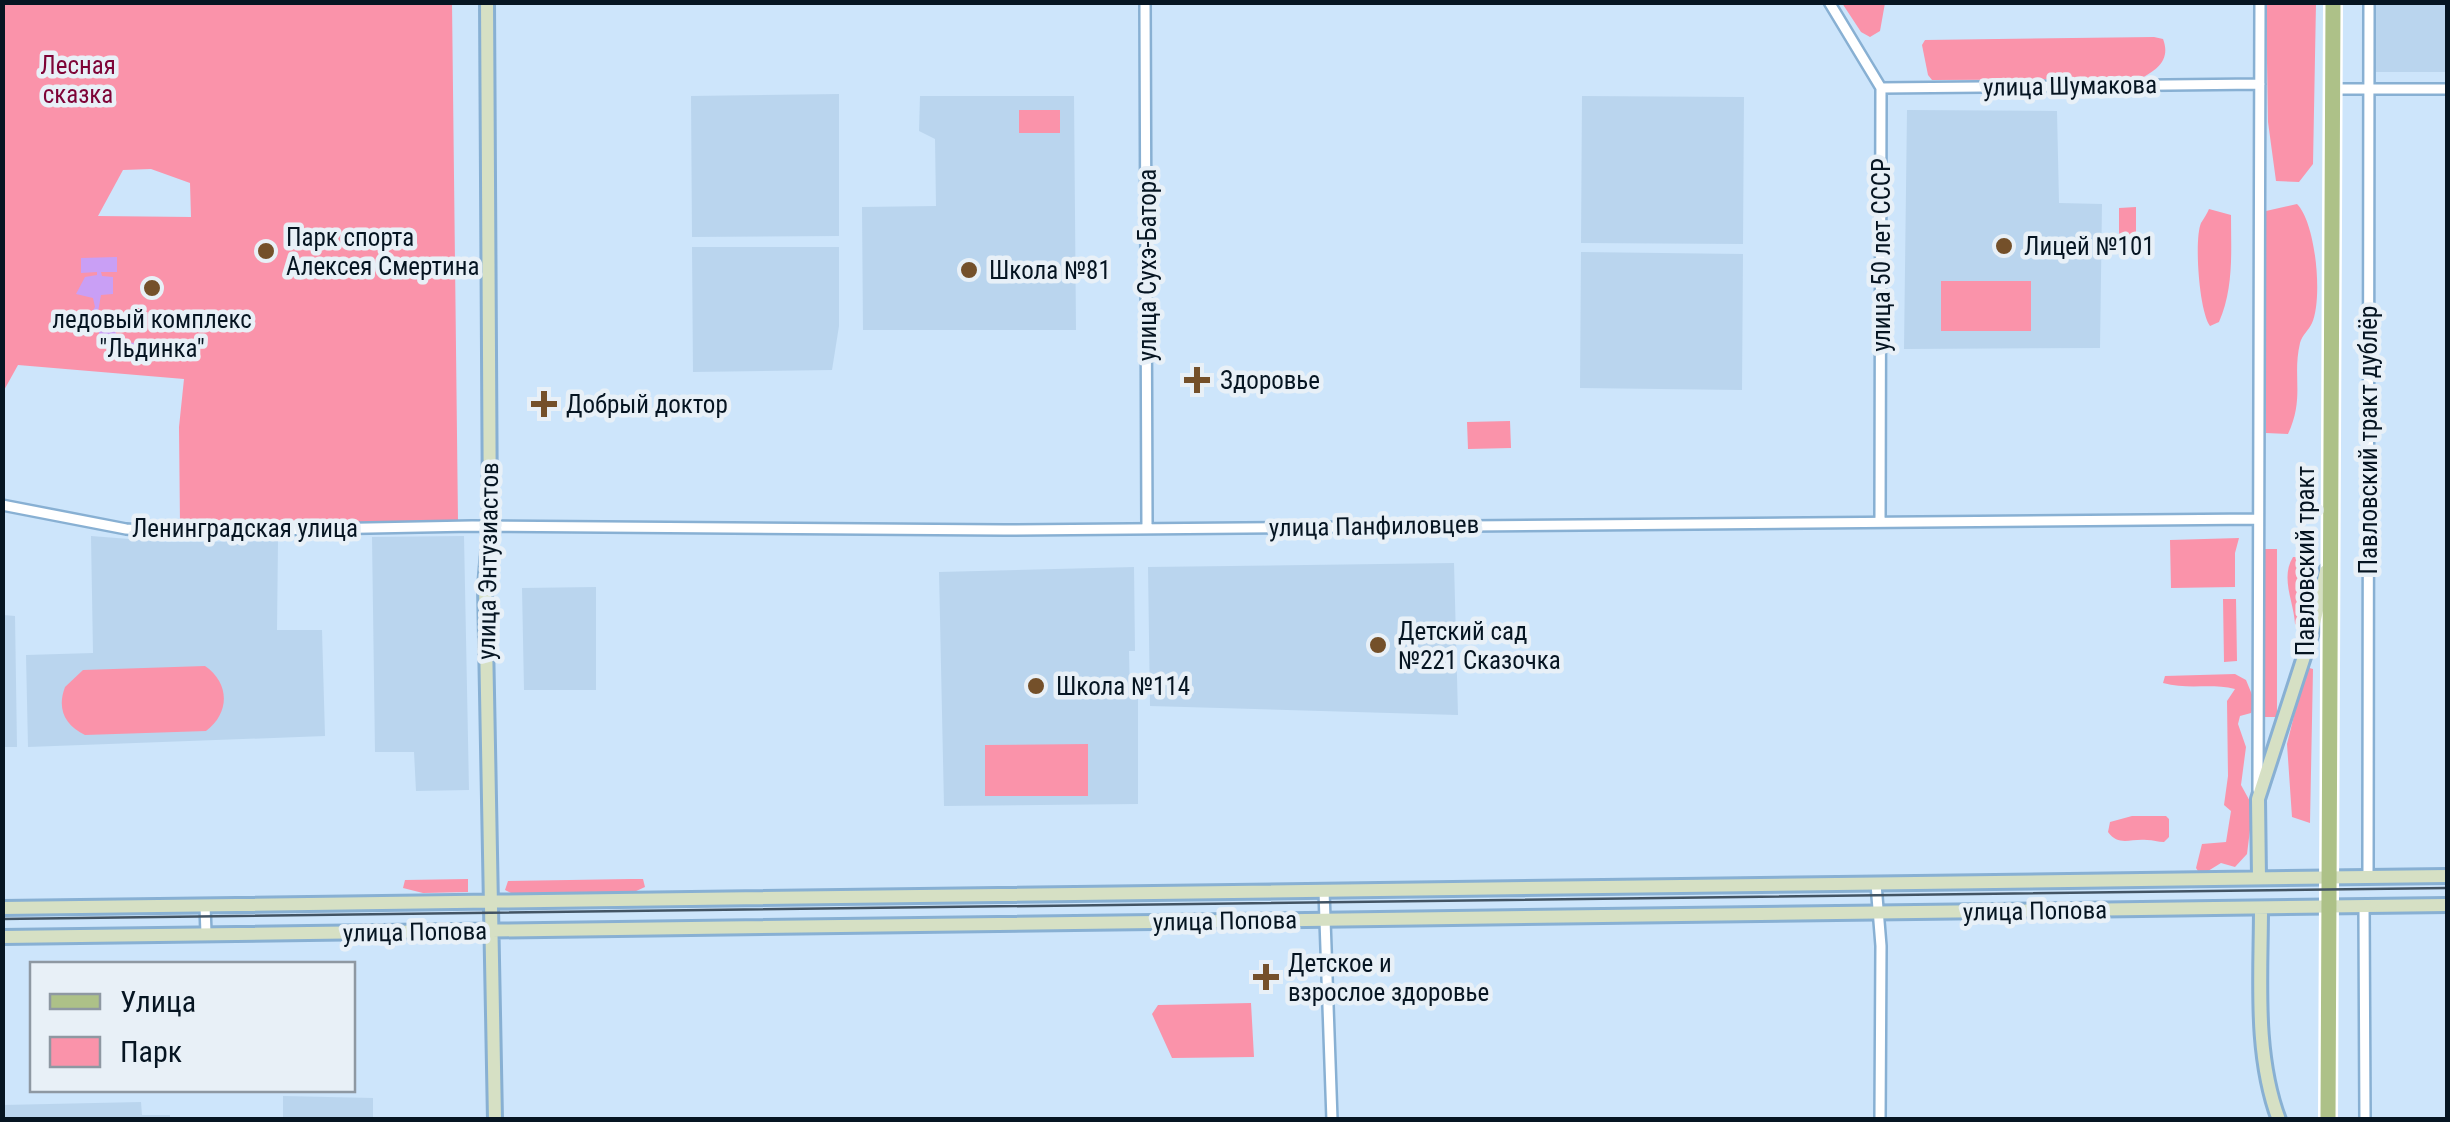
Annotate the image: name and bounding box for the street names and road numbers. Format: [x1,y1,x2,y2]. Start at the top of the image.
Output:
street label: улица Шумакова [1983,70,2157,102]
street label: улица 50 лет СССР [1867,158,1896,352]
street label: улица Сухэ-Батора [1133,169,1162,361]
street label: Павловский тракт дублёр [2354,306,2383,574]
street label: улица Энтузиастов [472,462,504,660]
street label: Павловский тракт [2291,466,2320,656]
street label: улица Панфиловцев [1269,510,1479,542]
street label: Ленинградская улица [132,514,358,543]
street label: улица Попова [1963,895,2107,927]
street label: улица Попова [1153,905,1297,937]
street label: улица Попова [343,916,487,948]

